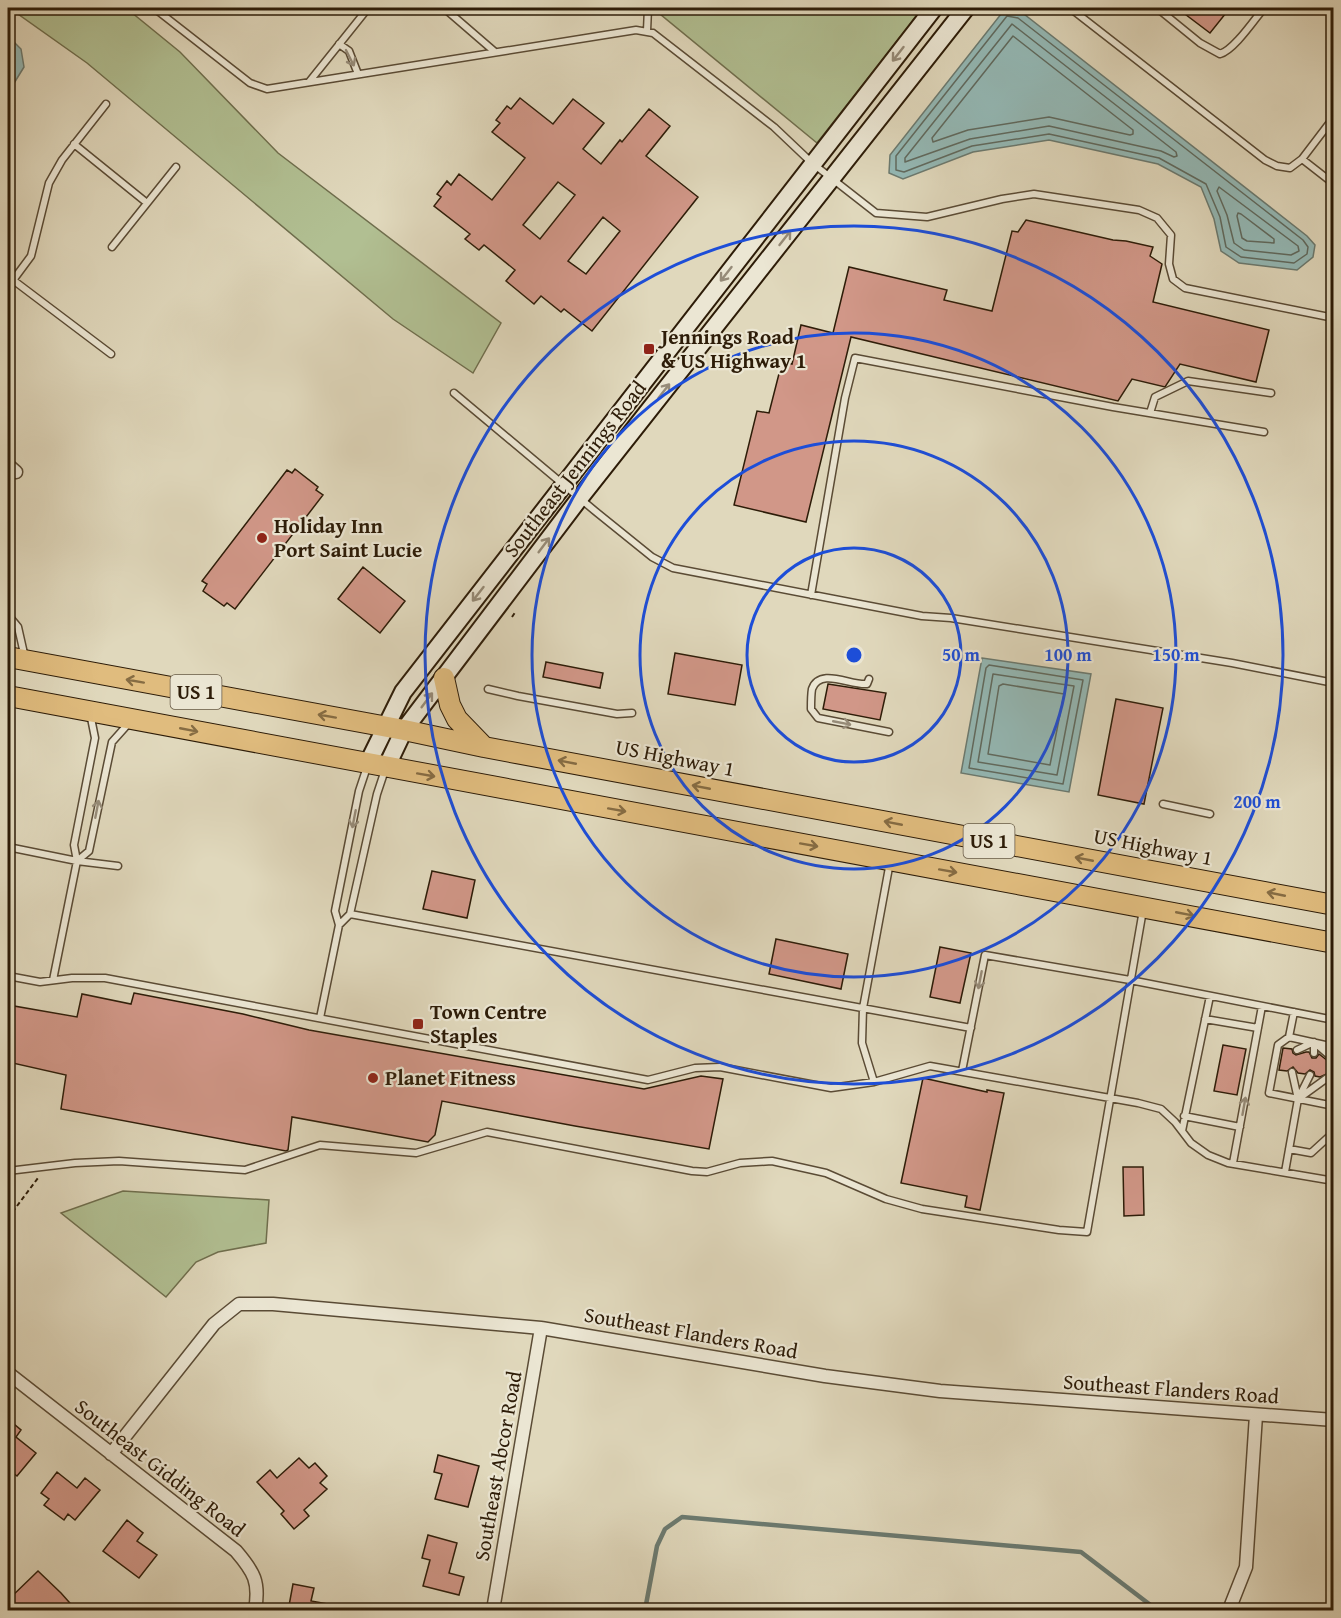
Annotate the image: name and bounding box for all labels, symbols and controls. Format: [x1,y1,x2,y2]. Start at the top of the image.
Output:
one-way arrow [891,45,904,61]
one-way arrow [345,49,357,67]
one-way arrow [778,230,791,246]
one-way arrow [720,265,733,281]
place label: Jennings Road & US Highway 1 [658,321,807,376]
marker: Jennings Road & US Highway 1 [642,342,656,356]
street label: Southeast Jennings Road [496,373,654,564]
one-way arrow [658,383,671,399]
place label: Holiday Inn Port Saint Lucie [274,510,422,565]
marker: Holiday Inn Port Saint Lucie [255,531,269,545]
one-way arrow [538,537,551,553]
one-way arrow [472,586,485,602]
text: 50 m [942,641,981,668]
text: 100 m [1044,641,1092,668]
text: 150 m [1152,641,1200,668]
centre of rings [844,645,864,665]
one-way arrow [126,675,145,686]
road number: US 1 [170,675,222,709]
one-way arrow [420,693,433,709]
one-way arrow [318,710,337,721]
one-way arrow [832,718,852,729]
one-way arrow [179,725,198,736]
street label: US Highway 1 [613,731,737,784]
one-way arrow [558,756,577,767]
one-way arrow [415,770,435,781]
one-way arrow [692,781,711,792]
text: 200 m [1233,788,1281,815]
one-way arrow [92,800,103,819]
one-way arrow [607,805,627,816]
one-way arrow [347,810,359,829]
one-way arrow [883,817,903,828]
street label: US Highway 1 [1091,820,1215,873]
road number: US 1 [964,824,1014,858]
one-way arrow [799,840,818,851]
one-way arrow [1075,853,1095,864]
one-way arrow [938,866,957,877]
one-way arrow [1267,888,1286,899]
one-way arrow [1175,909,1194,920]
one-way arrow [974,970,985,989]
place label: Town Centre Staples [430,996,547,1051]
marker: Town Centre Staples [411,1017,425,1031]
place label: Planet Fitness [385,1062,516,1093]
marker: Planet Fitness [366,1071,380,1085]
one-way arrow [1239,1096,1250,1116]
street label: Southeast Flanders Road [582,1298,801,1367]
street label: Southeast Flanders Road [1062,1365,1281,1412]
street label: Southeast Abcor Road [466,1368,530,1563]
street label: Southeast Gidding Road [68,1391,253,1545]

